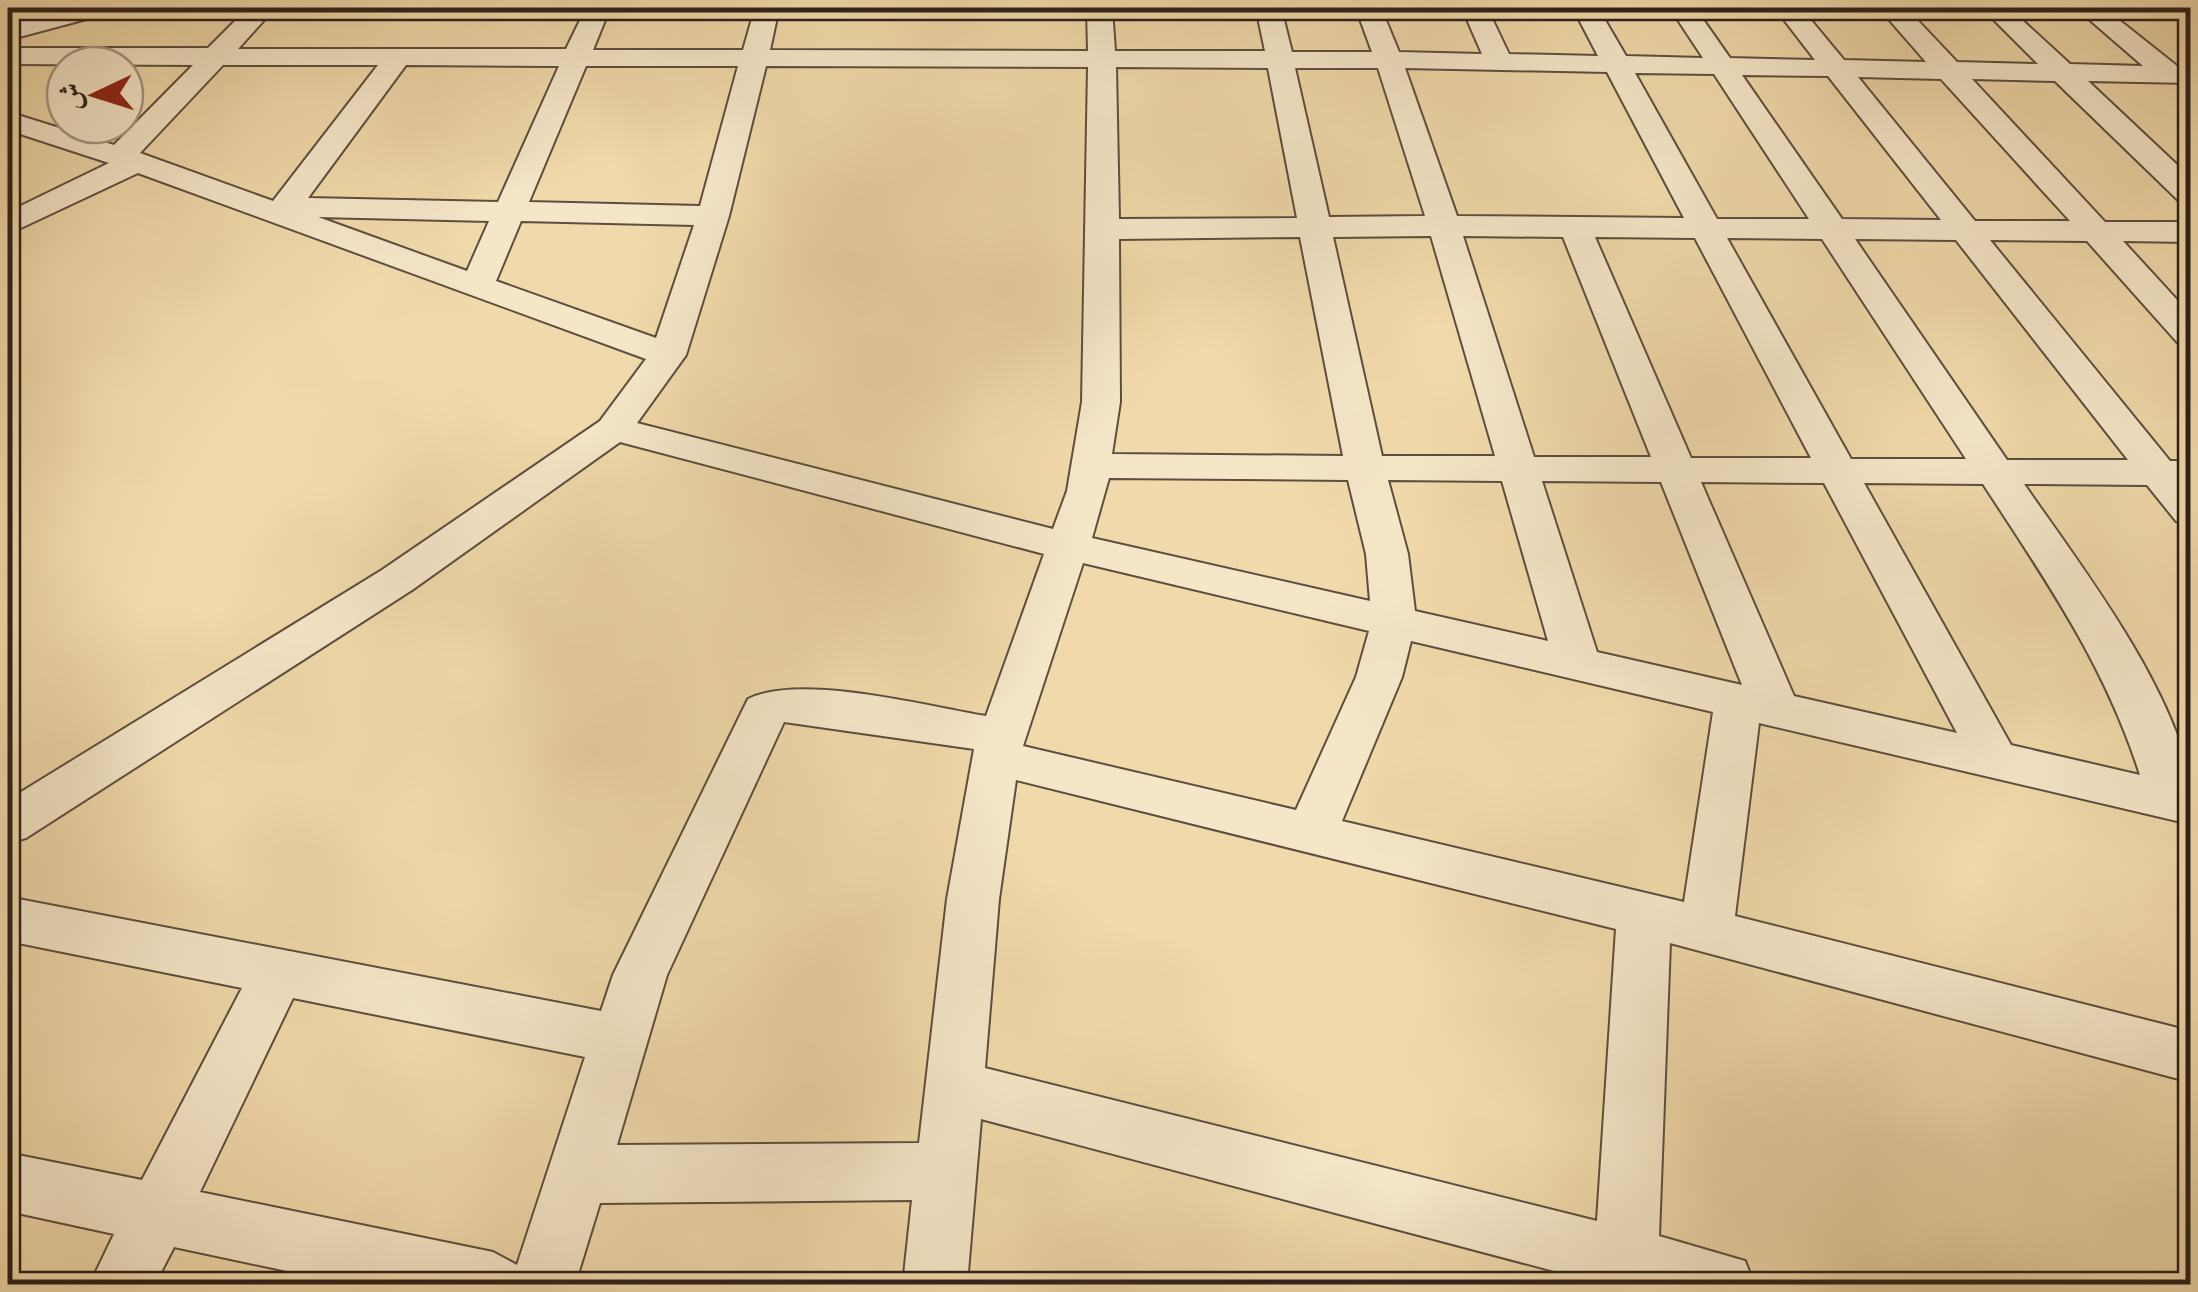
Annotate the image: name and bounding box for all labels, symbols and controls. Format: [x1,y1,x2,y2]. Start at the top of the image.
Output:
north arrow [45,45,145,145]
text: ش [52,81,93,112]

